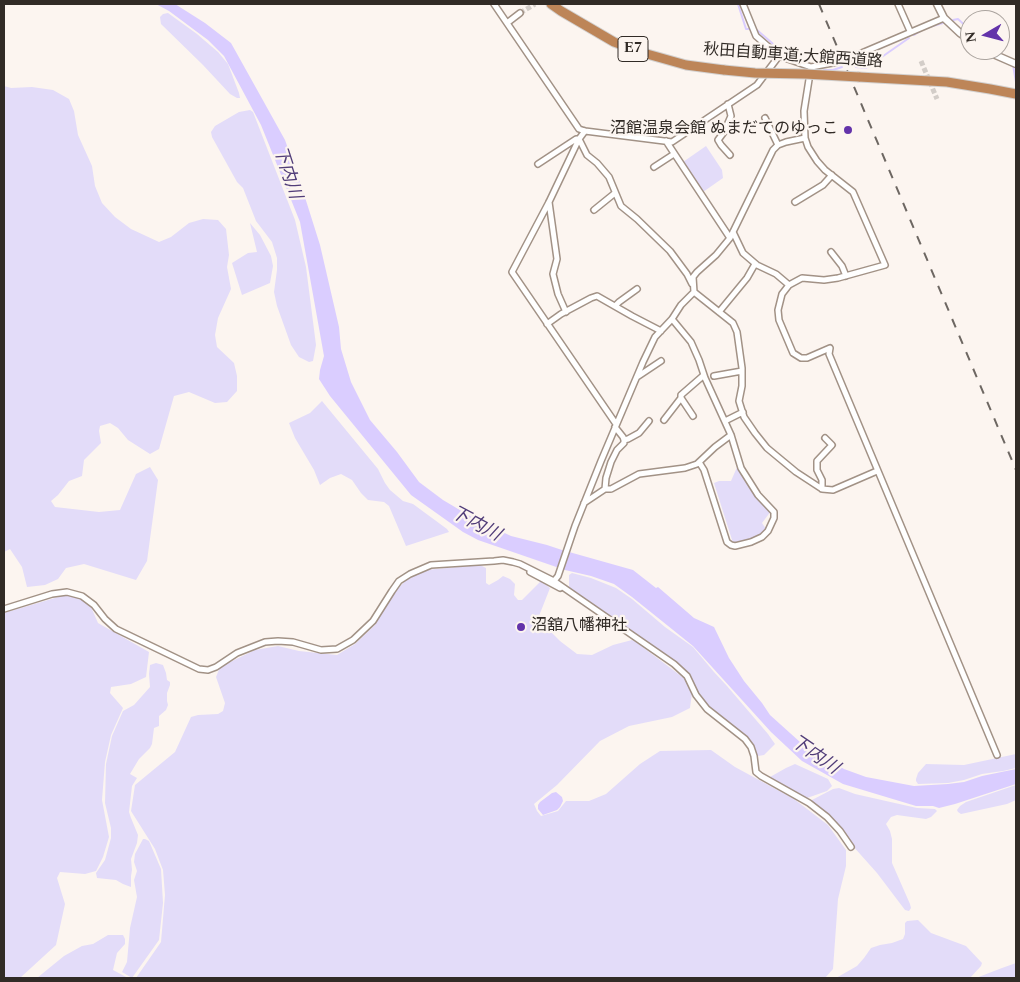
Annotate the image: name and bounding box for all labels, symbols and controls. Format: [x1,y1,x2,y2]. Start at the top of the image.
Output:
north arrow [960,10,1010,60]
text: N [959,30,982,44]
road number: E7 [618,36,648,62]
street label: 秋田自動車道;大館西道路 [703,41,883,73]
place label: 沼館温泉会館 ぬまだてのゆっこ [610,120,838,140]
marker: 沼館温泉会館 ぬまだてのゆっこ [842,124,854,136]
water label: 下内川 [267,144,305,202]
water label: 下内川 [446,503,504,547]
place label: 沼舘八幡神社 [531,617,627,637]
marker: 沼舘八幡神社 [515,621,527,633]
water label: 下内川 [786,732,842,780]

